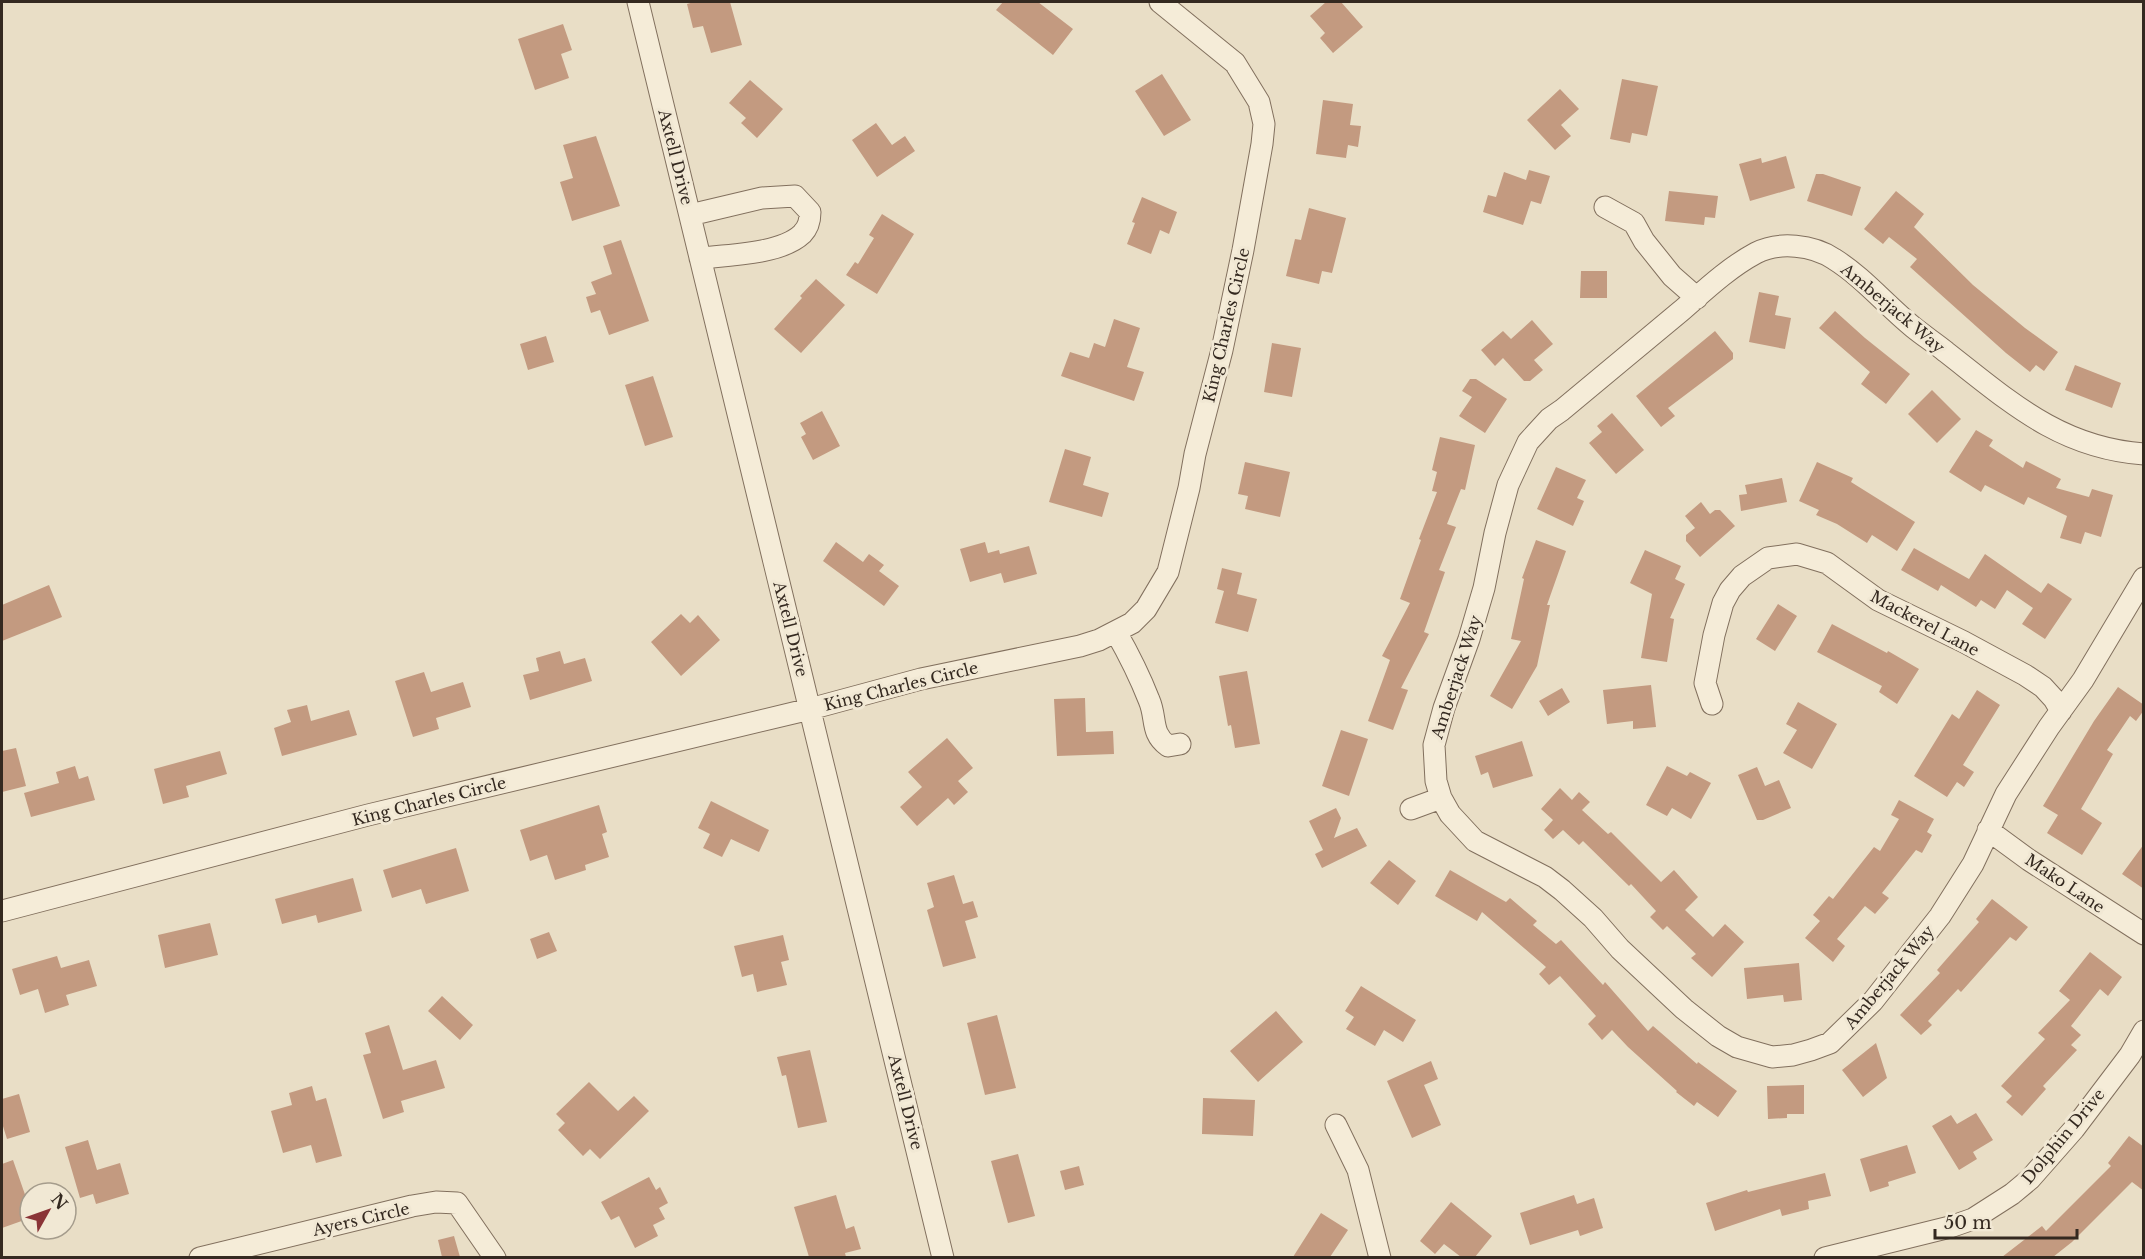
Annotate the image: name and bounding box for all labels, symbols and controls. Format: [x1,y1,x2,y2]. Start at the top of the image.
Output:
street label: Axtell Drive [654,106,698,207]
street label: King Charles Circle [1198,246,1254,404]
street label: Amberjack Way [1836,258,1949,358]
street label: Axtell Drive [769,578,813,679]
street label: Mackerel Lane [1867,586,1983,660]
street label: Amberjack Way [1426,612,1486,742]
street label: King Charles Circle [822,657,980,715]
street label: King Charles Circle [350,772,508,830]
street label: Mako Lane [2022,849,2108,917]
street label: Amberjack Way [1839,921,1939,1034]
street label: Axtell Drive [884,1051,928,1152]
street label: Dolphin Drive [2017,1084,2109,1188]
north arrow [18,1181,78,1241]
text: N [47,1189,72,1214]
street label: Ayers Circle [310,1198,411,1240]
scale bar [1935,1202,2078,1240]
text: 50 m [1944,1212,1992,1234]

